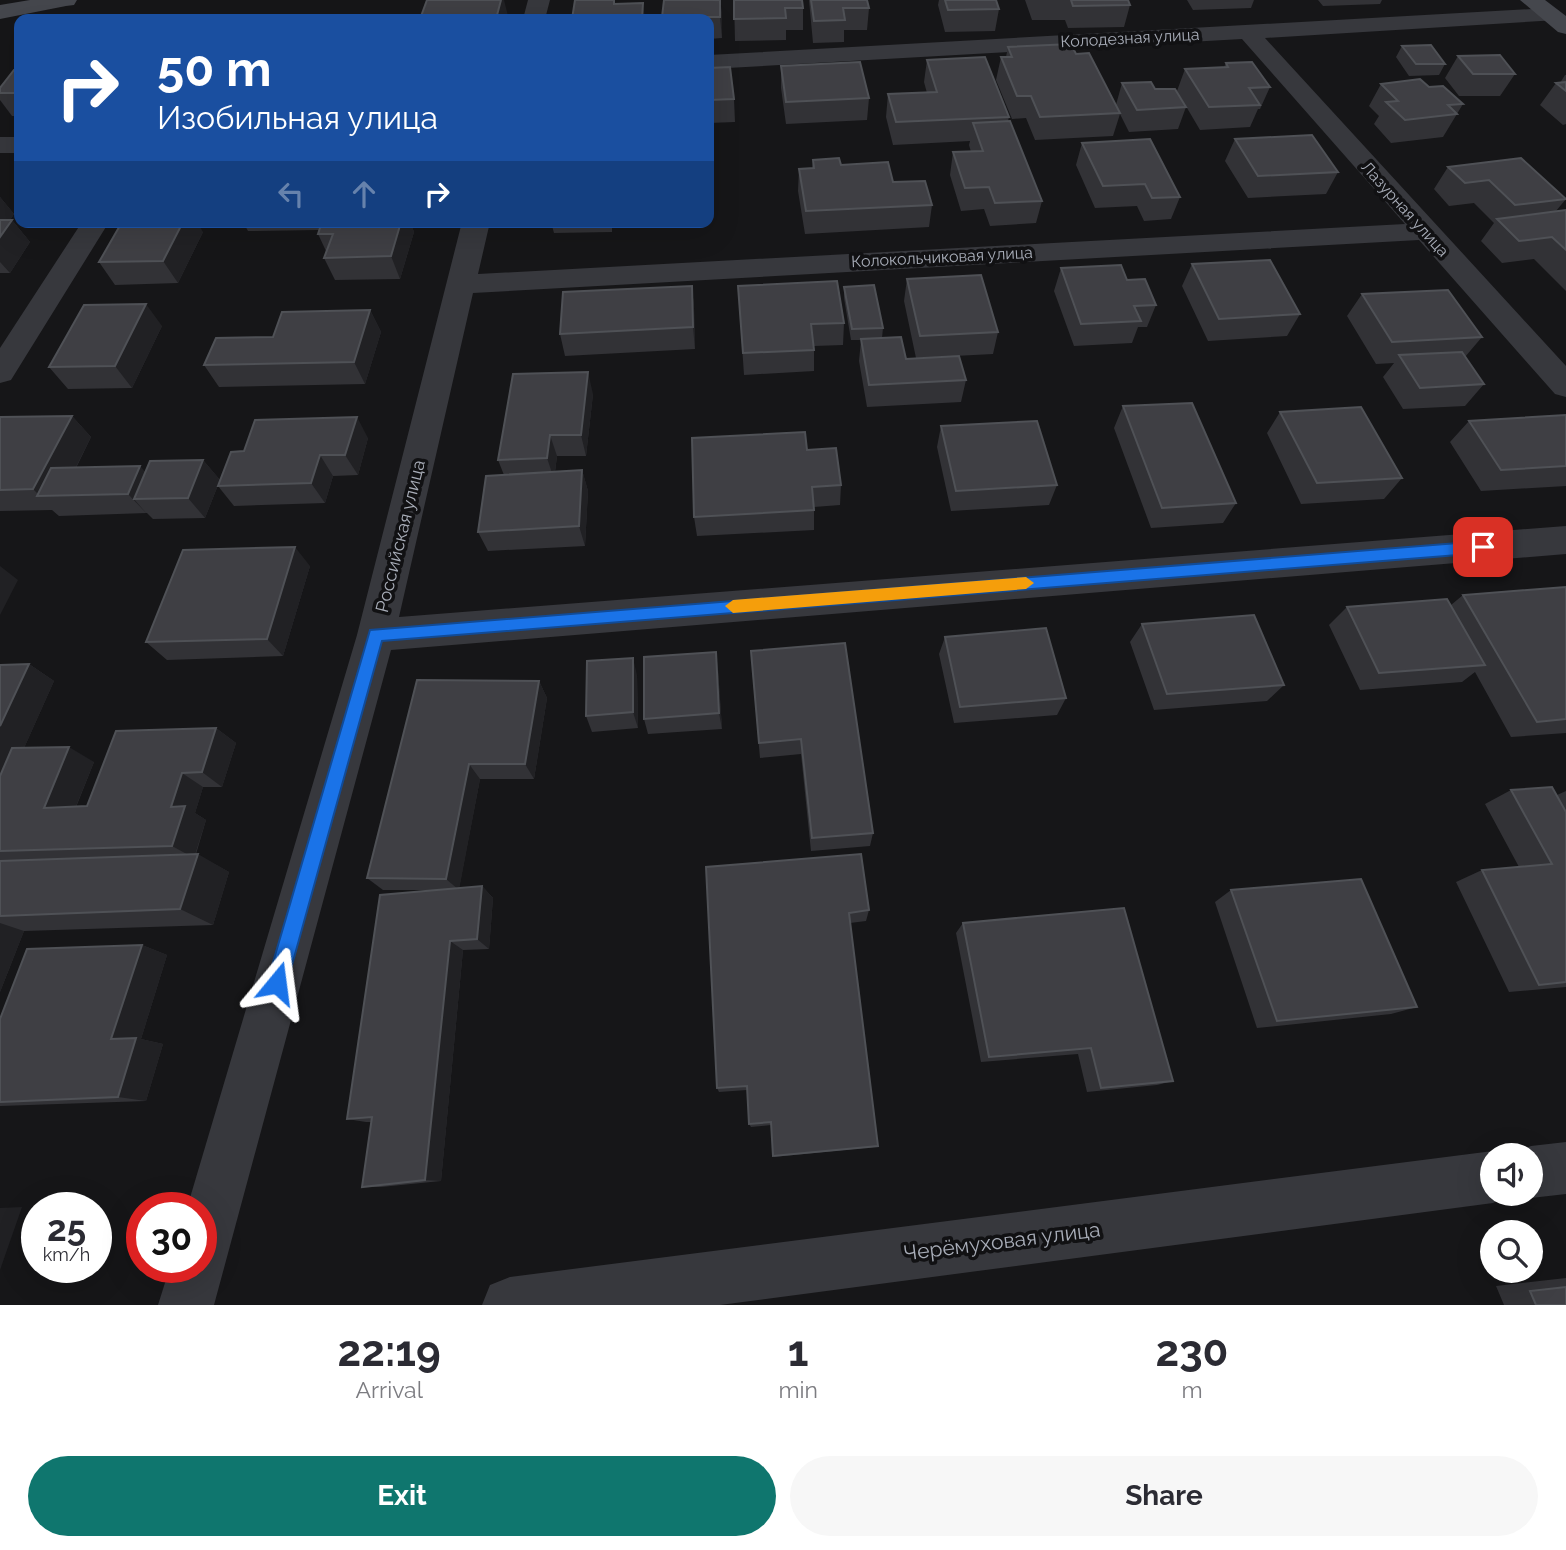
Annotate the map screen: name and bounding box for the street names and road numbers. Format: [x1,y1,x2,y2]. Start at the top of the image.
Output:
street label: Колодезная улица [1060,25,1200,51]
street label: Лазурная улица [1357,157,1453,261]
street label: Колокольчиковая улица [851,243,1033,271]
street label: Российская улица [371,458,429,614]
street label: Черёмуховая улица [902,1217,1102,1265]

